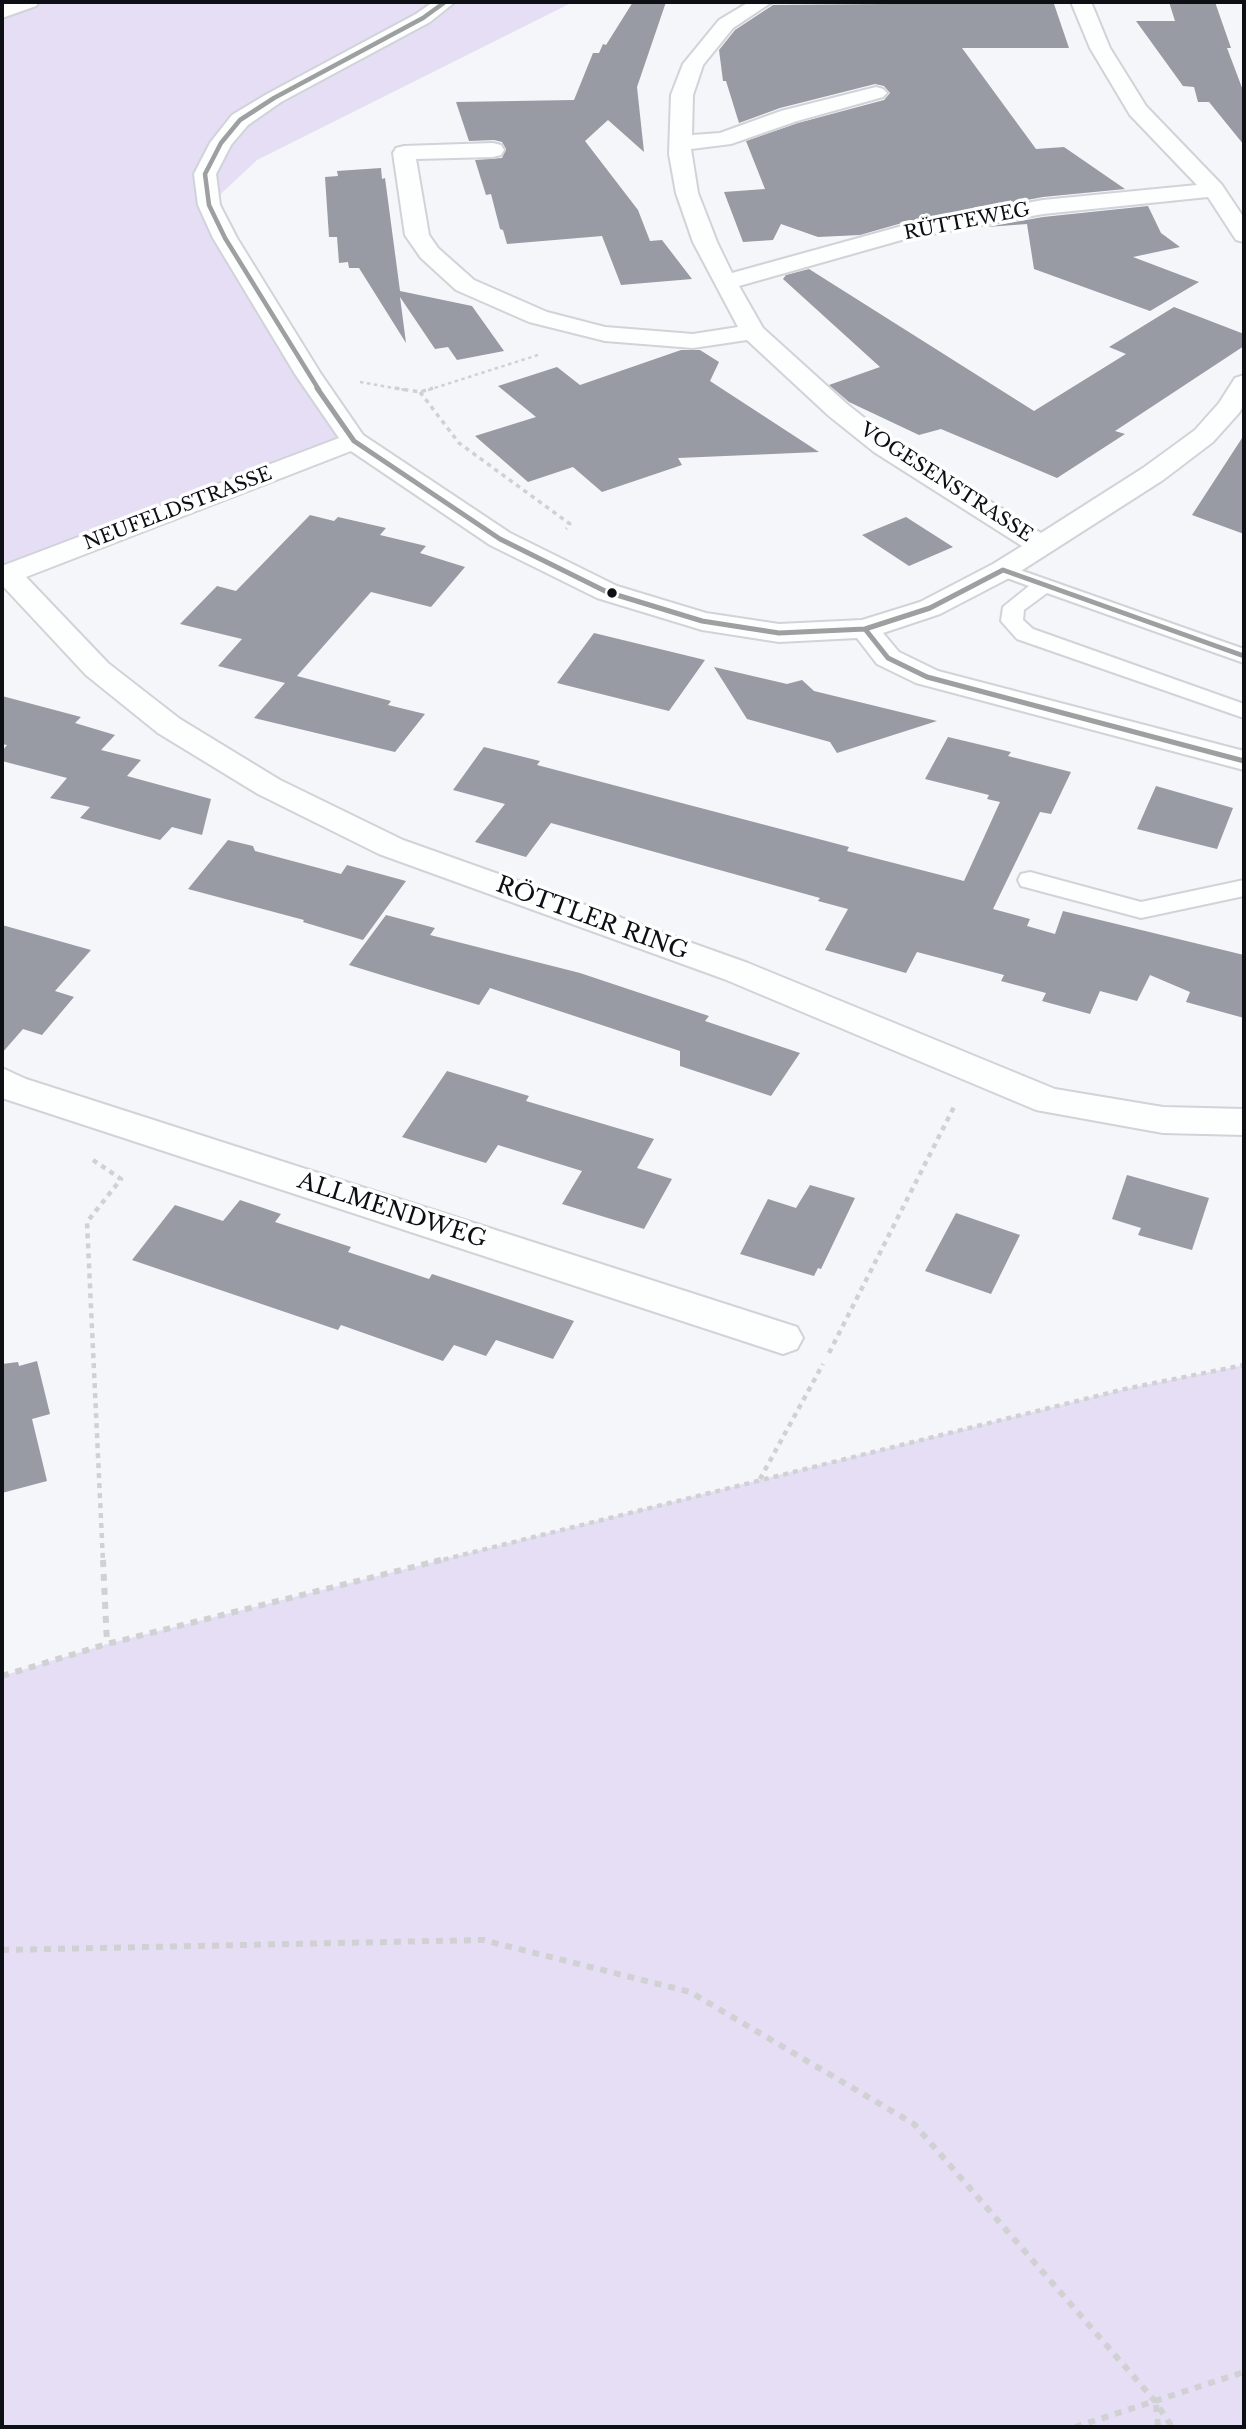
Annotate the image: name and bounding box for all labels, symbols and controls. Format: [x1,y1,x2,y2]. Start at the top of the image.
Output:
street label: RÜTTEWEG [902,199,1032,245]
street label: VOGESENSTRASSE [856,419,1036,547]
street label: NEUFELDSTRASSE [81,463,275,555]
unlabelled marker [605,586,619,600]
street label: RÖTTLER RING [492,871,692,967]
street label: ALLMENDWEG [294,1167,490,1255]

